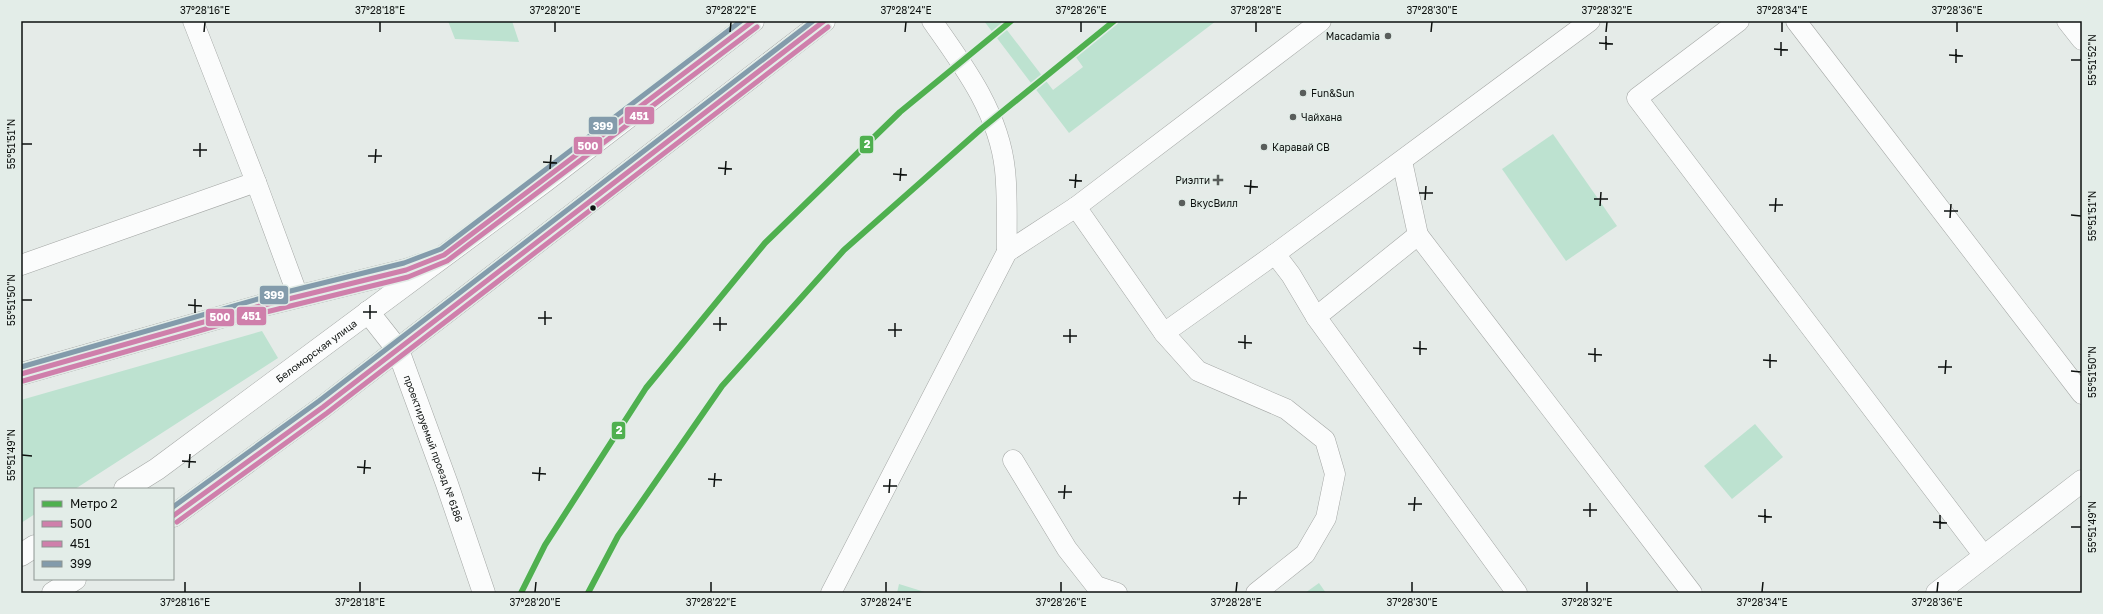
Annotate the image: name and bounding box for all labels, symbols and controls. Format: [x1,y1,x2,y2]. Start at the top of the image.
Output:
text: 37°28'16"E [180,4,230,16]
text: 37°28'18"E [355,4,405,16]
text: 37°28'20"E [529,4,581,16]
text: 37°28'22"E [706,4,756,16]
text: 37°28'24"E [880,4,932,16]
text: 37°28'26"E [1056,4,1107,16]
text: 37°28'28"E [1230,4,1282,16]
text: 37°28'30"E [1406,4,1458,16]
text: 37°28'32"E [1582,4,1632,16]
text: 37°28'34"E [1756,4,1808,16]
text: 37°28'36"E [1931,4,1983,16]
place label: Macadamia [1326,30,1380,42]
marker: Macadamia [1383,31,1393,41]
text: 55°51'52"N [2086,34,2098,86]
place label: Fun&Sun [1311,87,1354,99]
marker: Fun&Sun [1298,88,1308,98]
line badge: 451 [624,106,655,125]
text: 451 [629,109,649,122]
place label: Чайхана [1301,111,1342,123]
marker: Чайхана [1288,112,1298,122]
line badge: 399 [588,116,618,135]
text: 55°51'51"N [5,119,17,169]
text: 399 [593,119,613,132]
line badge: 2 [859,135,874,154]
line badge: 500 [573,136,603,155]
text: 2 [864,137,871,150]
text: 500 [577,139,599,152]
place label: Каравай СВ [1272,141,1330,153]
marker: Каравай СВ [1259,142,1269,152]
place label: Риэлти [1175,174,1210,186]
marker: Риэлти [1213,175,1223,185]
text: 55°51'51"N [2086,191,2098,241]
place label: ВкусВилл [1190,197,1238,209]
marker: ВкусВилл [1177,198,1187,208]
unlabelled marker [588,203,598,213]
text: 55°51'50"N [5,274,17,326]
line badge: 399 [259,285,289,305]
text: 399 [264,288,284,301]
line badge: 451 [236,306,267,326]
line badge: 500 [205,308,235,327]
text: 451 [241,309,261,322]
text: 500 [209,310,231,323]
street label: Беломорская улица [273,317,359,385]
text: 55°51'50"N [2086,346,2098,398]
street label: проектируемый проезд № 6186 [402,373,465,523]
line badge: 2 [611,421,626,440]
text: 2 [616,423,623,436]
text: 55°51'49"N [5,429,17,481]
legend [34,488,174,580]
text: Метро 2 [70,496,118,511]
text: 55°51'49"N [2086,501,2098,553]
text: 500 [70,516,92,531]
text: 451 [70,536,90,551]
text: 399 [70,556,92,571]
text: 37°28'16"E [160,596,210,608]
text: 37°28'18"E [335,596,385,608]
text: 37°28'20"E [509,596,561,608]
text: 37°28'22"E [686,596,736,608]
text: 37°28'24"E [860,596,912,608]
text: 37°28'26"E [1036,596,1087,608]
text: 37°28'28"E [1210,596,1262,608]
text: 37°28'30"E [1386,596,1438,608]
text: 37°28'32"E [1562,596,1612,608]
text: 37°28'34"E [1736,596,1788,608]
text: 37°28'36"E [1911,596,1963,608]

